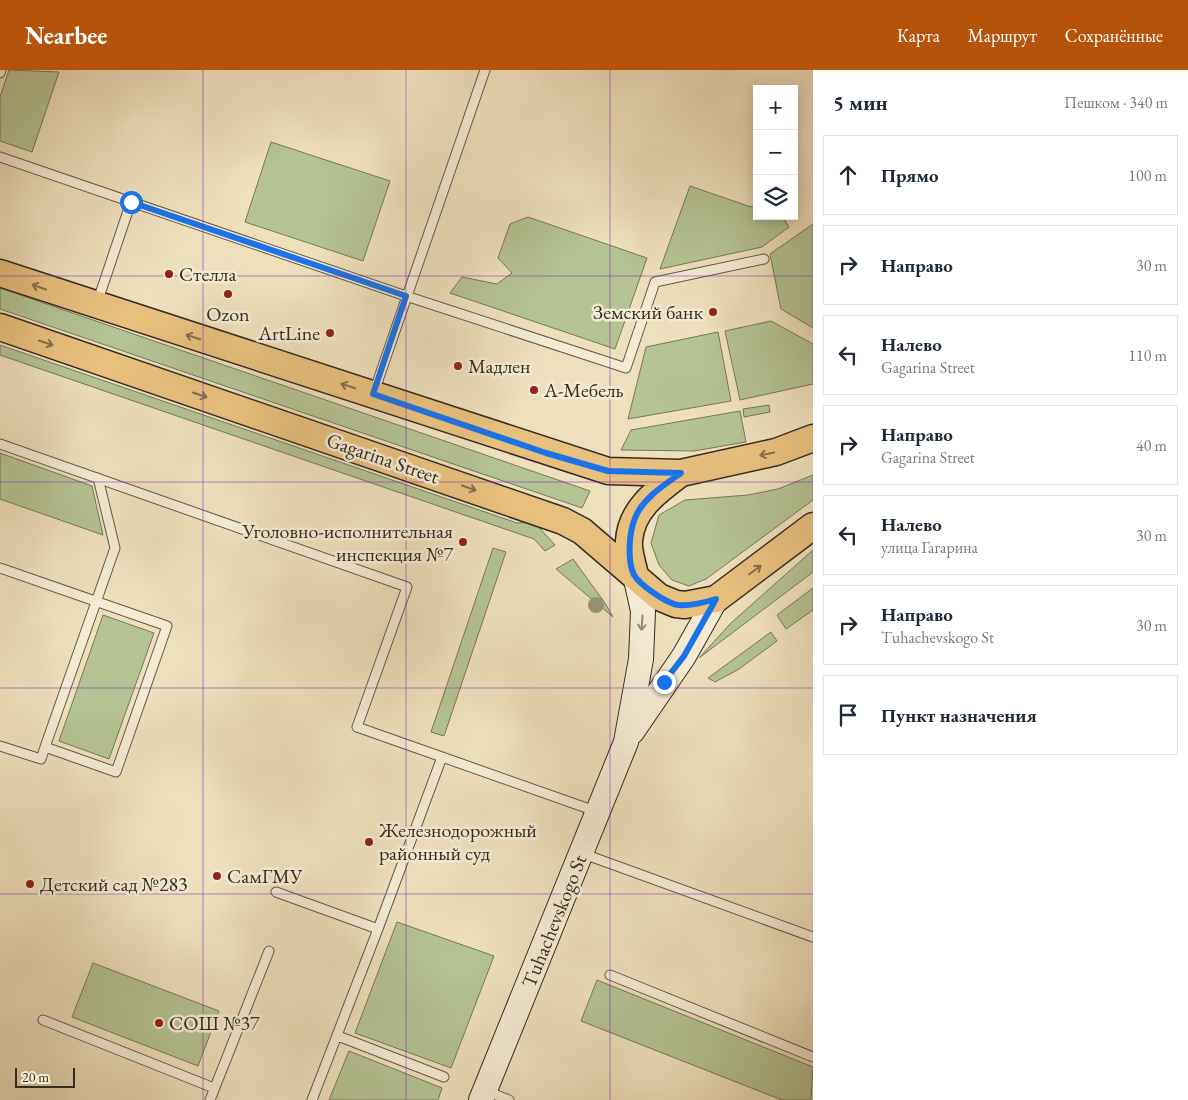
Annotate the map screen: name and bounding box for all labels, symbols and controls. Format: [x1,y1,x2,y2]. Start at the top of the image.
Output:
text: Nearbee [25,20,107,51]
text: Карта [897,24,940,47]
text: Маршрут [968,24,1037,47]
text: Сохранённые [1065,24,1163,47]
map controls [753,85,798,220]
button: + [753,85,798,130]
text: 5 мин [833,89,888,116]
text: Пешком · 340 m [1064,92,1168,113]
button: − [753,130,798,175]
icon: ahead [834,161,862,189]
text: Прямо [881,163,939,188]
text: 100 m [1128,165,1167,186]
button: layers [753,175,798,220]
route start [120,191,143,214]
icon: right [834,251,862,279]
text: Направо [881,253,953,278]
text: 30 m [1136,255,1167,276]
place label: Стелла [179,261,236,287]
marker: Стелла [163,268,175,280]
one-way arrow [31,281,47,291]
marker: Ozon [222,288,234,300]
place label: Земский банк [593,299,703,325]
place label: Ozon [206,301,250,327]
marker: Земский банк [707,306,719,318]
place label: ArtLine [257,320,320,346]
marker: ArtLine [324,327,336,339]
one-way arrow [186,332,201,341]
text: Налево [881,332,942,357]
one-way arrow [38,339,53,348]
icon: left [834,341,862,369]
text: 110 m [1128,345,1167,366]
place label: Мадлен [468,353,531,379]
text: Gagarina Street [881,357,975,378]
marker: Мадлен [452,360,464,372]
place label: А-Мебель [543,377,624,403]
one-way arrow [340,381,356,391]
marker: А-Мебель [528,384,540,396]
one-way arrow [192,391,208,401]
text: Направо [881,422,953,447]
street label: Gagarina Street [323,427,443,490]
icon: right [834,431,862,459]
text: 40 m [1136,435,1167,456]
text: Gagarina Street [881,447,975,468]
one-way arrow [760,450,776,459]
one-way arrow [461,484,476,493]
text: Налево [881,512,942,537]
place label: Уголовно-исполнительная инспекция №7 [242,518,453,567]
icon: left [834,521,862,549]
text: 30 m [1136,525,1167,546]
marker: Уголовно-исполнительная инспекция №7 [457,536,469,548]
text: улица Гагарина [881,537,978,558]
one-way arrow [748,565,762,575]
text: Направо [881,602,953,627]
icon: right [834,611,862,639]
one-way arrow [638,615,647,631]
text: 30 m [1136,615,1167,636]
text: Tuhachevskogo St [881,627,994,648]
route end [653,671,676,694]
icon: arrive [834,701,862,729]
text: Пункт назначения [881,703,1037,728]
place label: Железнодорожный районный суд [378,817,537,866]
marker: Железнодорожный районный суд [363,836,375,848]
street label: Tuhachevskogo St [516,850,593,991]
place label: СамГМУ [227,863,303,889]
marker: СамГМУ [211,870,223,882]
place label: Детский сад №283 [40,871,188,897]
marker: Детский сад №283 [24,878,36,890]
place label: СОШ №37 [169,1010,260,1036]
marker: СОШ №37 [153,1017,165,1029]
scale bar [15,1065,75,1088]
text: 20 m [22,1068,49,1086]

